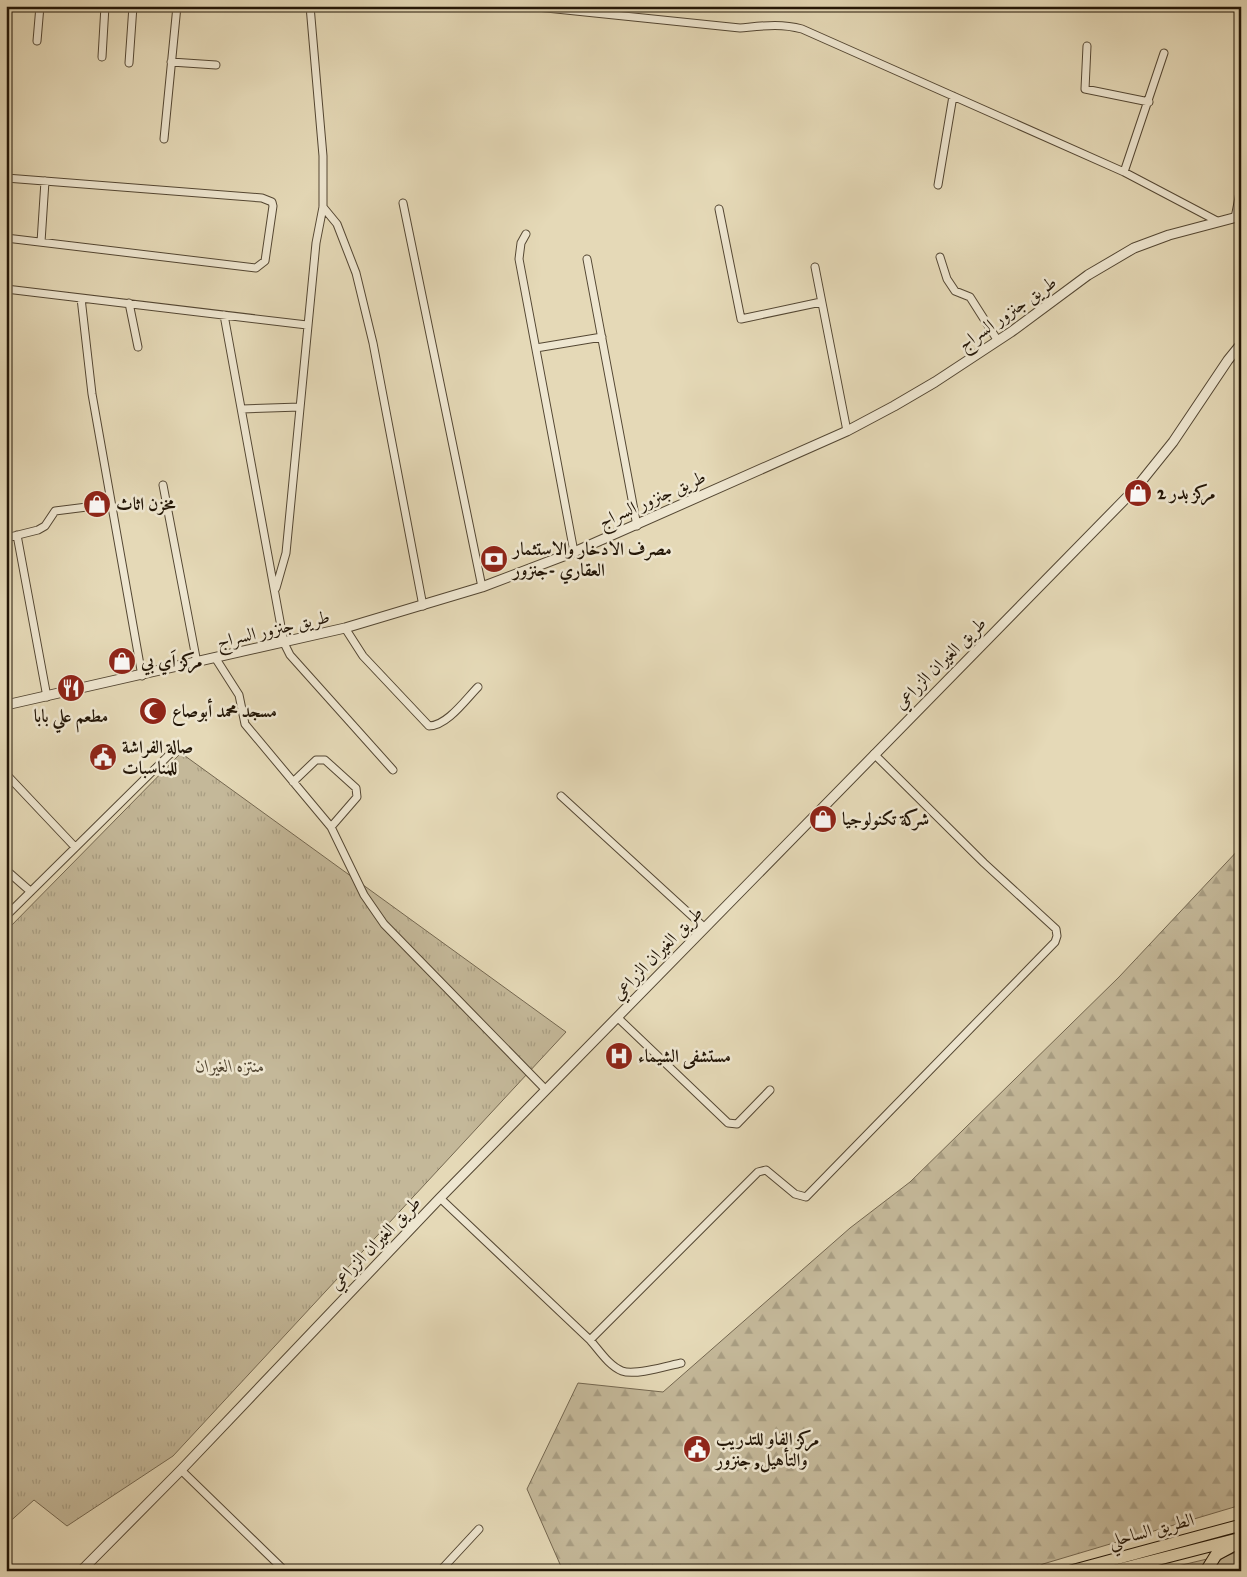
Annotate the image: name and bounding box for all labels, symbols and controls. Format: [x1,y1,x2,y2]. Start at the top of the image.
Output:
street label: طريق جنزور السراج [953,271,1063,359]
street label: طريق جنزور السراج [595,465,711,537]
shop icon: مركز بدر 2 [1123,478,1153,508]
place label: مركز بدر 2 [1157,482,1215,506]
shop icon: مخزن اثاث [82,489,112,519]
place label: مخزن اثاث [116,493,176,516]
place label: مصرف الادخار والاستثمار العقاري -جنزور [511,538,672,585]
bank icon: مصرف الادخار والاستثمار العقاري -جنزور [479,544,509,574]
street label: طريق جنزور السراج [214,605,333,658]
street label: طريق الغيران الزراعي [889,612,994,717]
shop icon: مركز اَي بي [107,646,137,676]
place label: مركز اَي بي [140,649,203,676]
restaurant icon: مطعم علي بابا [56,673,86,703]
mosque icon: مسجد محمد أبوصاع [138,696,168,726]
place label: مسجد محمد أبوصاع [172,698,277,726]
place label: مطعم علي بابا [34,705,108,734]
place label: صالة الفراشة للمناسبات [122,736,193,779]
public building icon: صالة الفراشة للمناسبات [88,742,118,772]
shop icon: شركة تكنولوجيا [808,804,838,834]
place label: شركة تكنولوجيا [842,808,929,831]
street label: طريق الغيران الزراعي [607,902,710,1007]
hospital icon: مستشفى الشيماء [604,1041,634,1071]
place label: مستشفى الشيماء [638,1045,731,1070]
park label: منتزه الغيران [195,1055,265,1077]
street label: طريق الغيران الزراعي [325,1192,428,1297]
place label: مركز الفاو للتدريب والتأهيل, جنزور [714,1428,819,1473]
public building icon: مركز الفاو للتدريب والتأهيل, جنزور [682,1434,712,1464]
street label: الطريق الساحلي [1106,1508,1198,1558]

